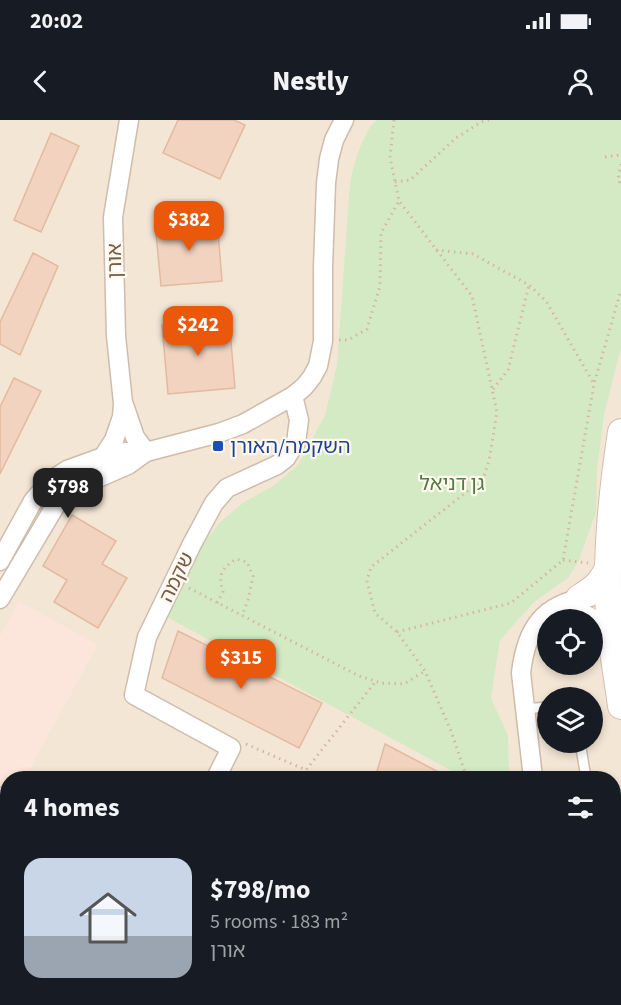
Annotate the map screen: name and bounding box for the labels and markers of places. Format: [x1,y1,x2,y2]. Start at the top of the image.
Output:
pin: $382 [153,201,225,252]
pin: $242 [162,306,234,357]
place label: השקמה/האורן [230,433,350,461]
marker: השקמה/האורן [211,439,225,453]
pin: $798 [32,468,104,519]
pin: $315 [205,639,277,690]

